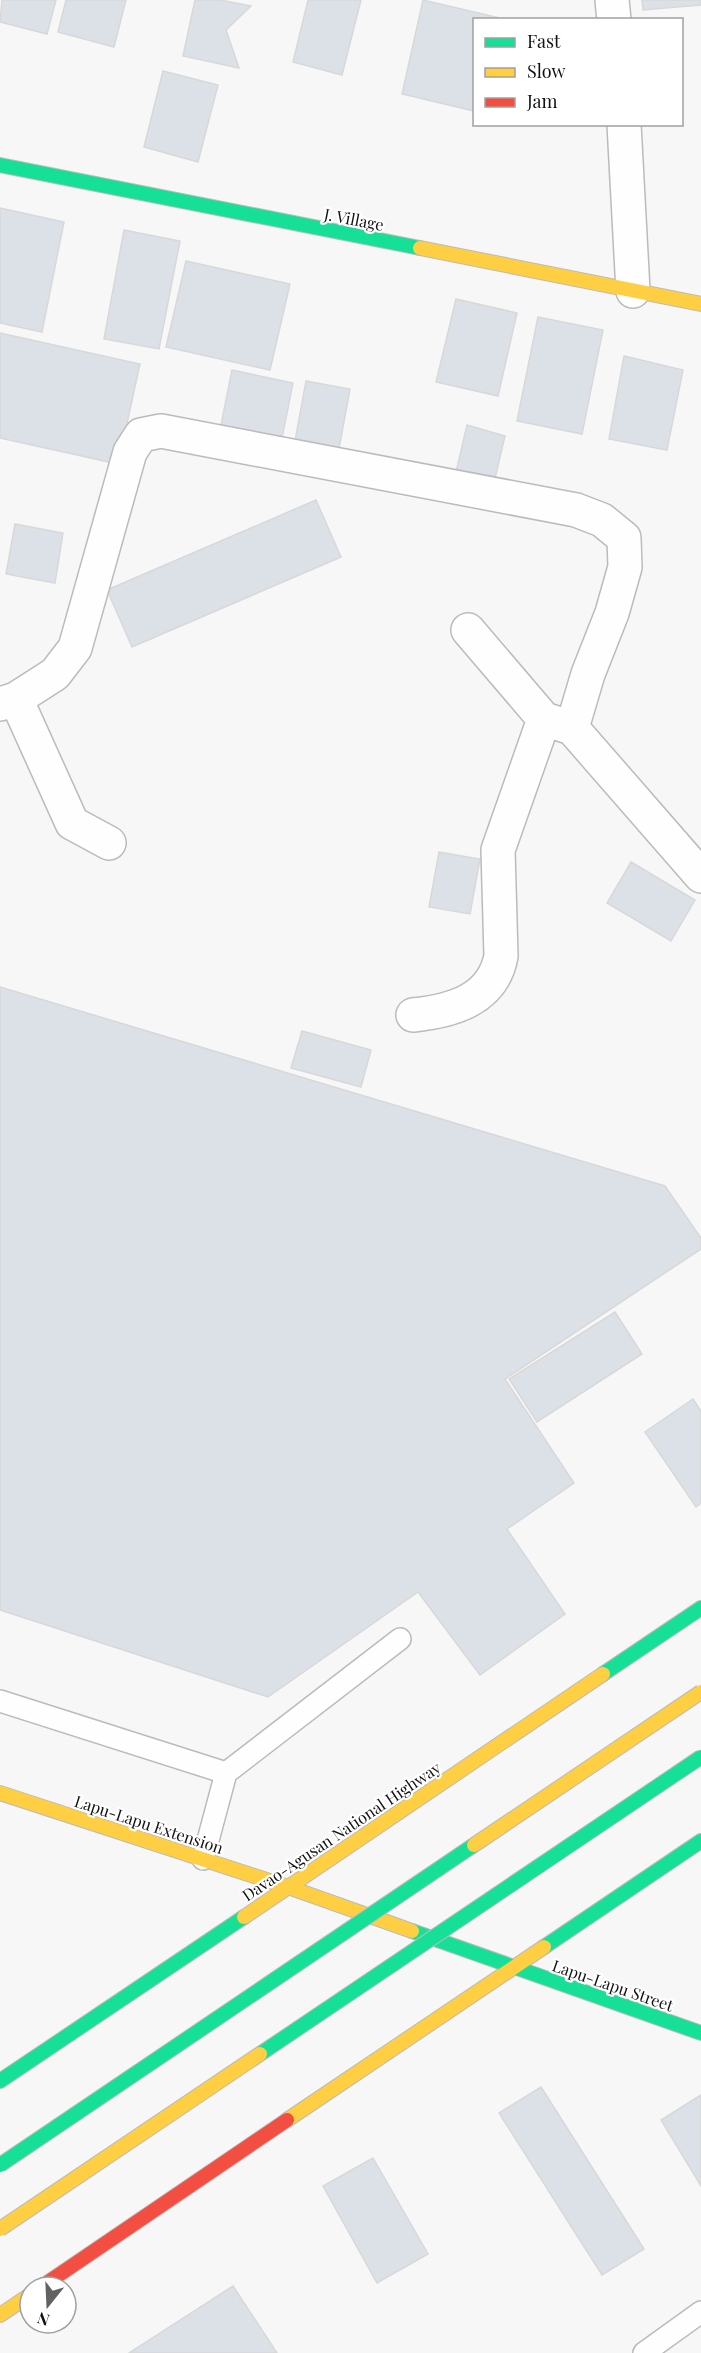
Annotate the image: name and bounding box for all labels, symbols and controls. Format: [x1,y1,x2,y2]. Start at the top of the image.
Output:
legend [473,18,683,126]
text: Fast [527,29,561,53]
text: Slow [527,59,565,83]
text: Jam [526,89,557,113]
street label: J. Village [321,203,386,235]
street label: Davao-Agusan National Highway [238,1757,444,1905]
street label: Lapu-Lapu Extension [72,1790,226,1858]
street label: Lapu-Lapu Street [550,1954,677,2016]
north arrow [18,2275,78,2335]
text: N [34,2308,52,2332]

